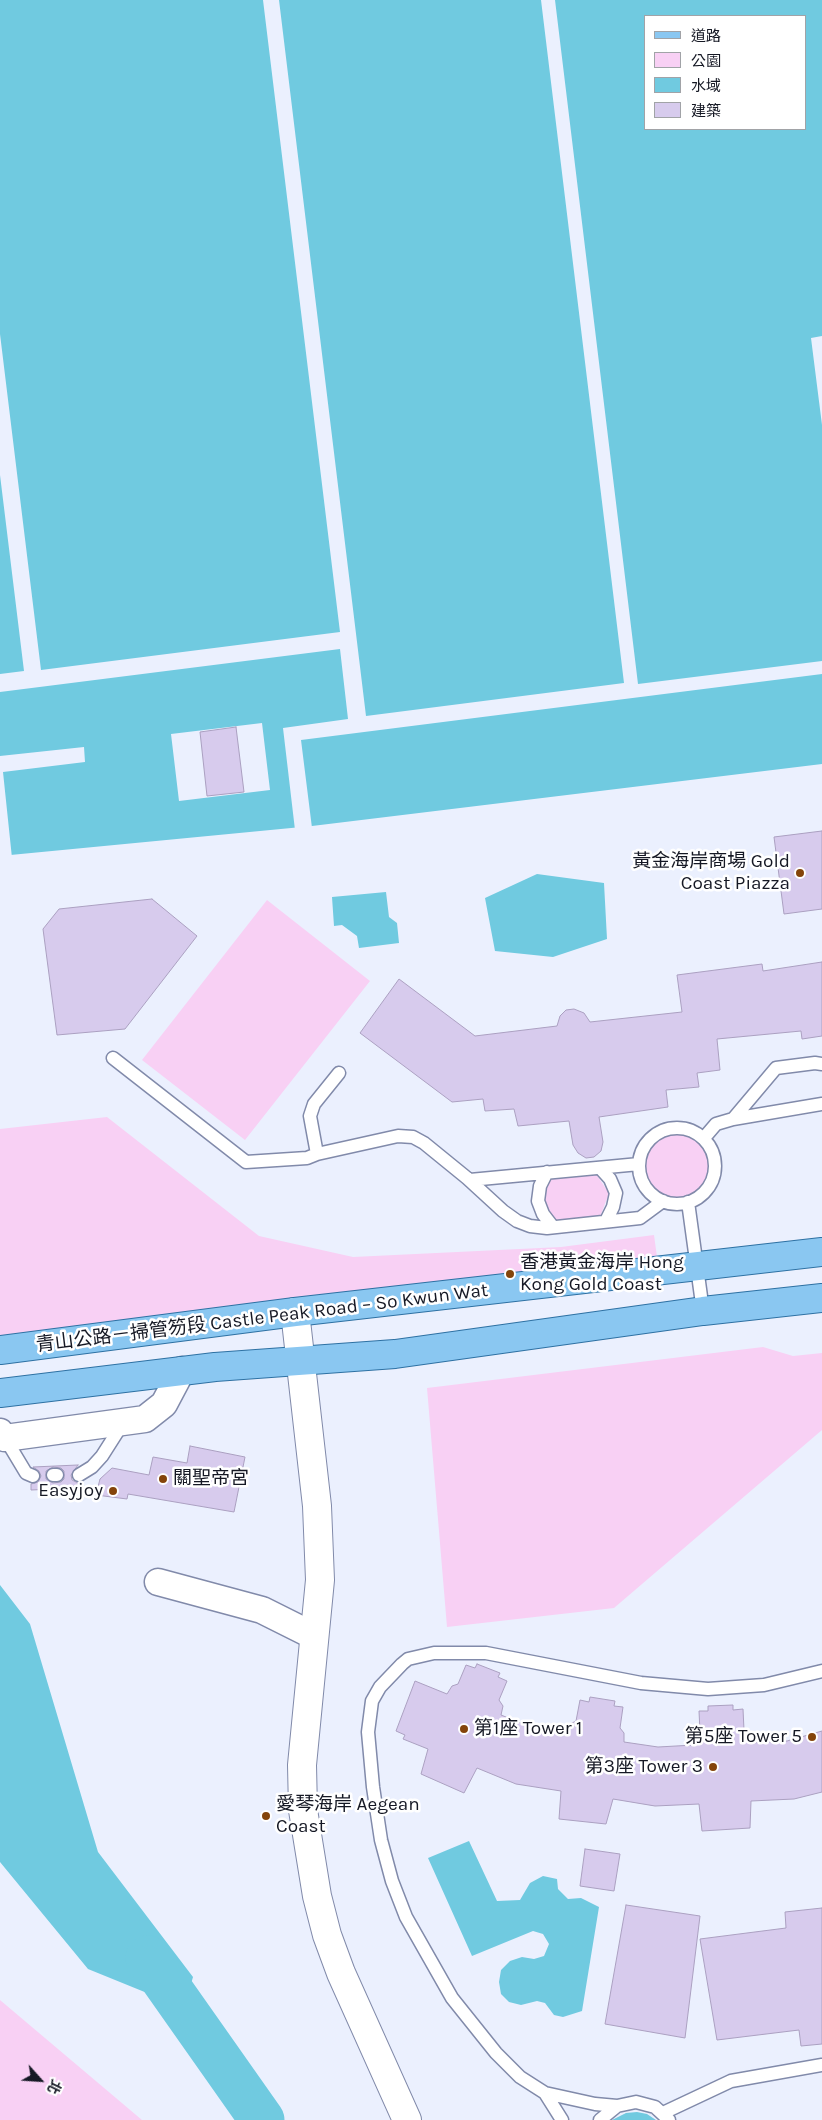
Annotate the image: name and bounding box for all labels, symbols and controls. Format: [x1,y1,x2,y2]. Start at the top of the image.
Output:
legend [644,15,807,130]
text: 道路 [691,27,721,45]
text: 公園 [691,52,721,70]
text: 水域 [691,77,721,95]
text: 建築 [691,102,721,120]
place label: 黃金海岸商場 Gold Coast Piazza [632,851,790,895]
marker: 黃金海岸商場 Gold Coast Piazza [794,867,806,879]
place label: 香港黃金海岸 Hong Kong Gold Coast [520,1252,684,1296]
marker: 香港黃金海岸 Hong Kong Gold Coast [504,1268,516,1280]
street label: 青山公路－掃管笏段 Castle Peak Road – So Kwun Wat [35,1279,489,1357]
place label: 關聖帝宮 [173,1468,249,1490]
marker: 關聖帝宮 [157,1473,169,1485]
place label: Easyjoy [38,1480,103,1502]
marker: Easyjoy [107,1485,119,1497]
place label: 第1座 Tower 1 [474,1718,582,1740]
marker: 第1座 Tower 1 [458,1723,470,1735]
place label: 第5座 Tower 5 [685,1726,802,1748]
marker: 第5座 Tower 5 [806,1731,818,1743]
place label: 第3座 Tower 3 [585,1756,703,1778]
marker: 第3座 Tower 3 [707,1761,719,1773]
place label: 愛琴海岸 Aegean Coast [276,1794,420,1838]
marker: 愛琴海岸 Aegean Coast [260,1810,272,1822]
north arrow [15,2055,65,2105]
text: 北 [43,2077,65,2097]

